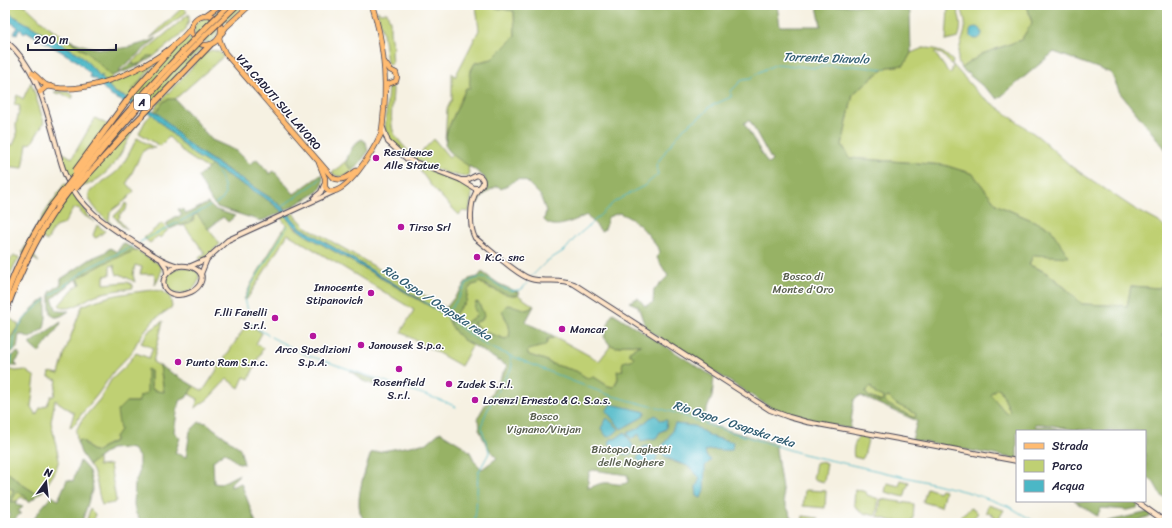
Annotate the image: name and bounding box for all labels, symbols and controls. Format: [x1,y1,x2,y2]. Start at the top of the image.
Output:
scale bar [28,26,116,52]
text: 200 m [34,29,68,51]
water label: Torrente Diavolo [783,46,870,71]
street label: VIA CADUTI SUL LAVORO [231,50,326,155]
road number: A [134,94,150,110]
place label: Residence Alle Statue [383,143,440,175]
marker: Residence Alle Statue [371,153,381,163]
place label: Tirso Srl [409,218,452,237]
marker: Tirso Srl [396,222,406,232]
place label: K.C. snc [485,248,525,267]
marker: K.C. snc [472,252,482,262]
water label: Rio Ospo / Osapska reka [378,259,497,347]
park label: Bosco di Monte d'Oro [773,267,834,299]
place label: Innocente Stipanovich [306,278,364,310]
marker: Innocente Stipanovich [366,288,376,298]
place label: F.lli Fanelli S.r.l. [215,303,268,335]
marker: F.lli Fanelli S.r.l. [270,313,280,323]
place label: Mancar [570,320,606,339]
marker: Mancar [557,324,567,334]
marker: Arco Spedizioni S.p.A. [308,331,318,341]
place label: Janousek S.p.a. [368,336,445,355]
place label: Arco Spedizioni S.p.A. [274,340,352,372]
marker: Janousek S.p.a. [356,340,366,350]
place label: Punto Ram S.n.c. [186,353,269,372]
marker: Punto Ram S.n.c. [173,357,183,367]
marker: Rosenfield S.r.l. [394,364,404,374]
place label: Rosenfield S.r.l. [373,373,426,405]
place label: Zudek S.r.l. [457,375,514,394]
marker: Zudek S.r.l. [444,379,454,389]
place label: Lorenzi Ernesto & C. S.a.s. [483,391,611,410]
water label: Rio Ospo / Osapska reka [670,394,799,454]
marker: Lorenzi Ernesto & C. S.a.s. [470,395,480,405]
park label: Bosco Vignano/Vinjan [507,407,581,439]
legend [1016,430,1146,502]
text: Strada [1052,435,1089,457]
park label: Biotopo Laghetti delle Noghere [591,440,672,472]
text: Parco [1052,455,1082,477]
north arrow [26,462,66,502]
text: N [41,462,55,483]
text: Acqua [1051,475,1085,497]

